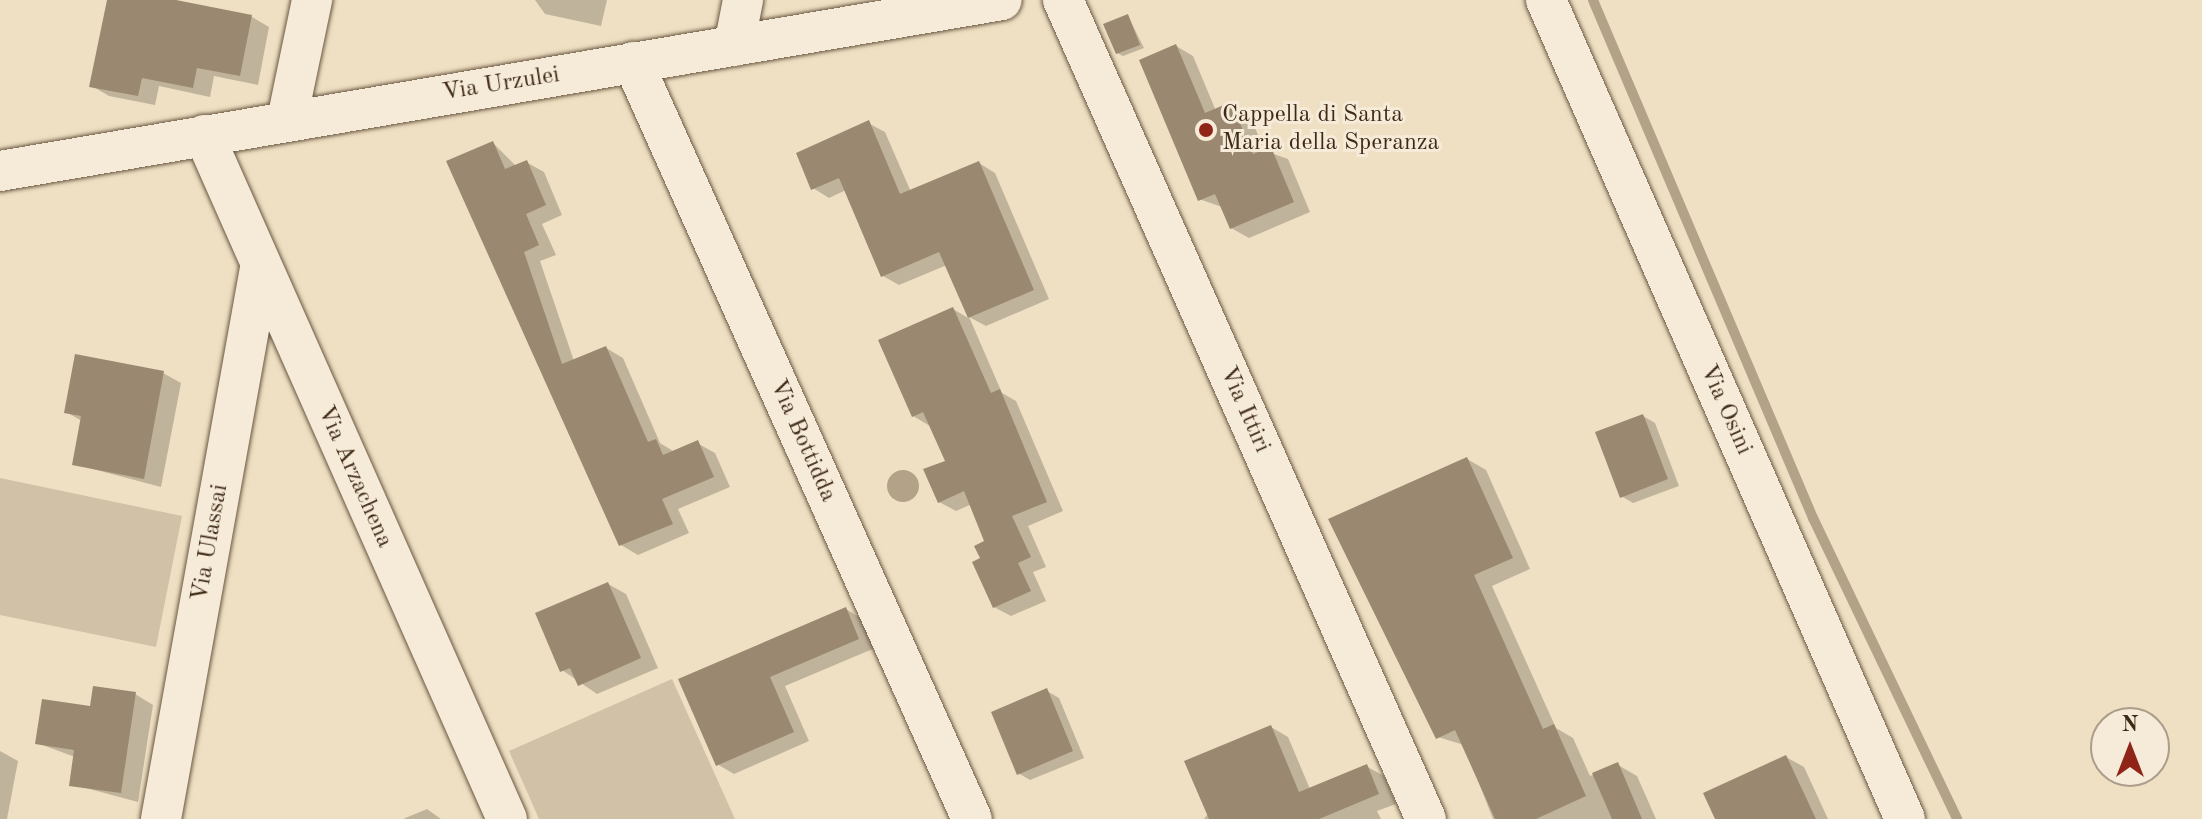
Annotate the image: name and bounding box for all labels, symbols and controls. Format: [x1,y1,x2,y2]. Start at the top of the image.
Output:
street label: Via Urzulei [440,62,562,108]
place label: Cappella di Santa Maria della Speranza [1222,102,1439,158]
marker: Cappella di Santa Maria della Speranza [1197,121,1215,139]
street label: Via Osini [1692,360,1758,460]
street label: Via Ittiri [1212,362,1276,458]
street label: Via Bottidda [762,375,842,507]
street label: Via Arzachena [310,401,398,553]
street label: Via Ulassai [187,482,235,604]
north arrow [2090,707,2170,787]
text: N [2122,714,2138,736]

